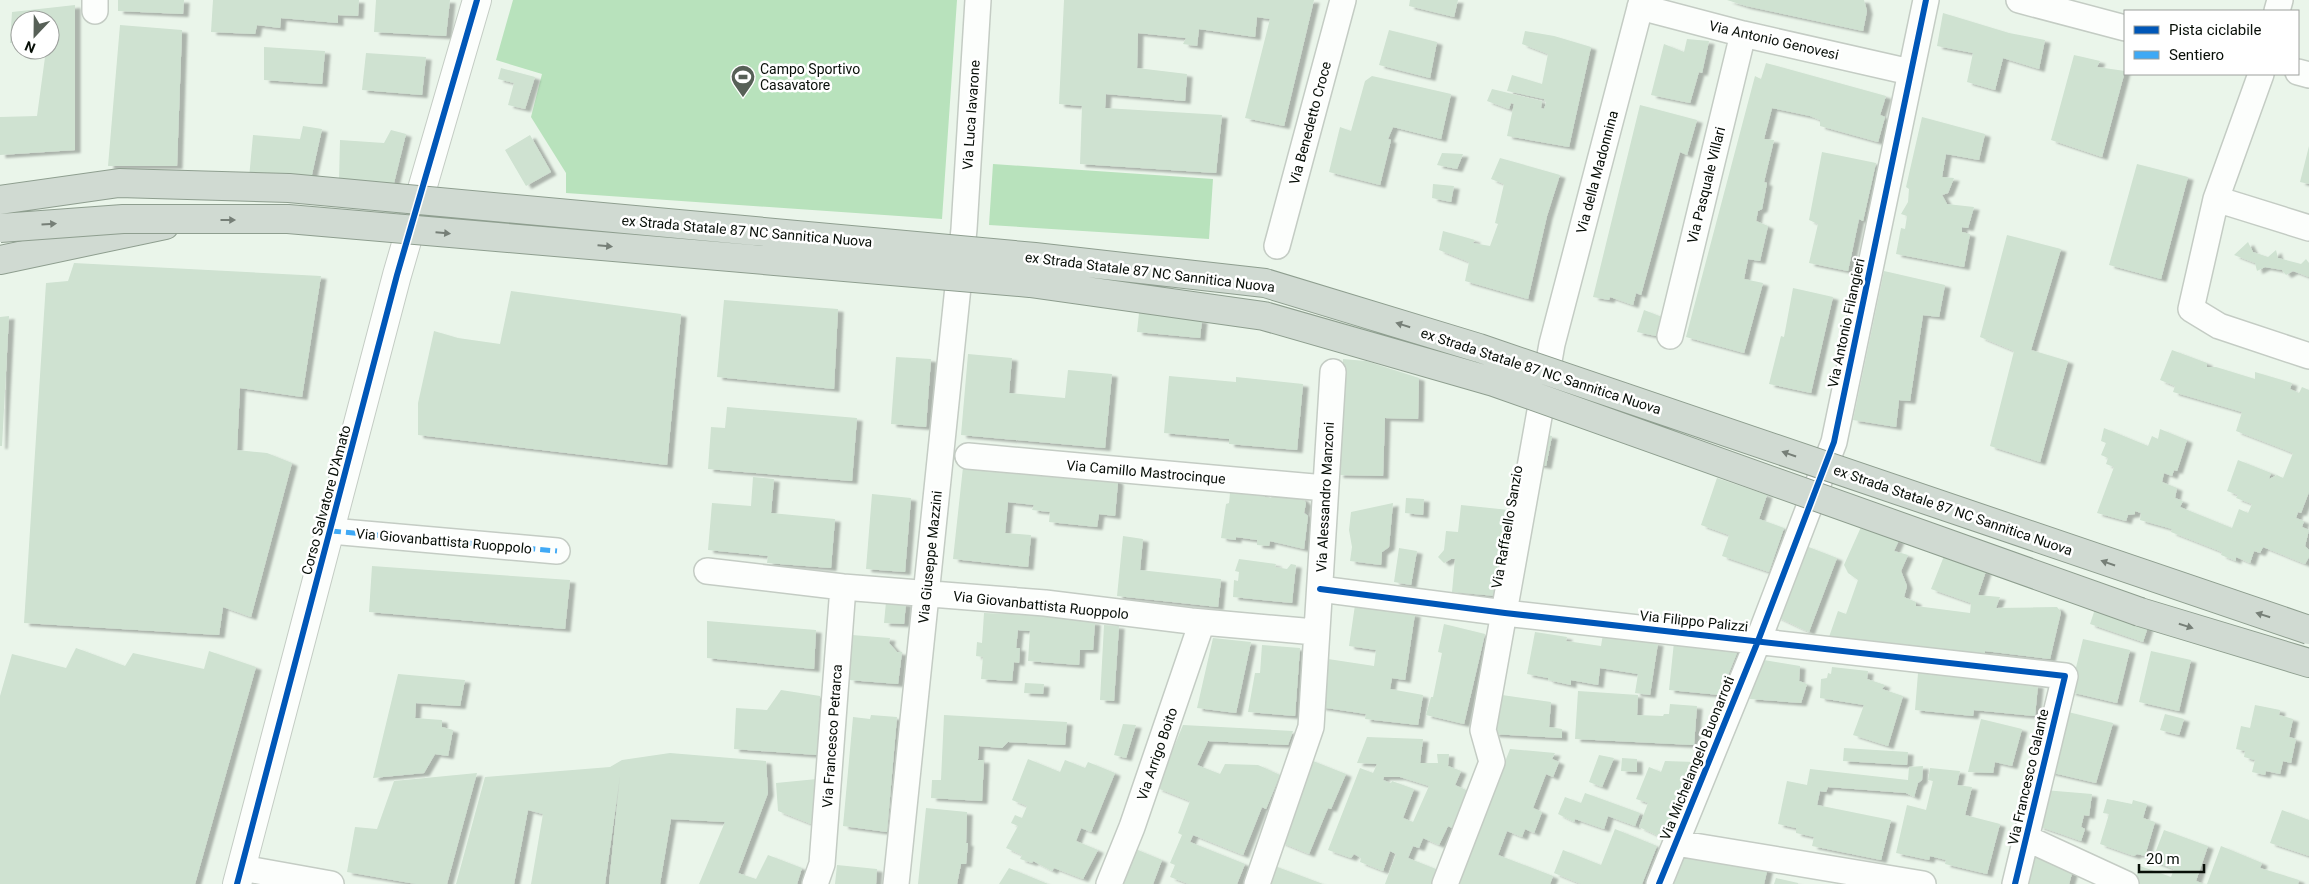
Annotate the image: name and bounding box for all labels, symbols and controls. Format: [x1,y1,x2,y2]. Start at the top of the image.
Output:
north arrow [10,10,60,60]
legend [2124,10,2299,75]
street label: Via Antonio Genovesi [1708,17,1840,63]
text: Pista ciclabile [2169,21,2262,39]
text: N [23,38,38,56]
text: Sentiero [2169,46,2224,64]
street label: Via Luca Iavarone [959,60,983,170]
street label: Via Benedetto Croce [1286,60,1334,186]
place label: Campo Sportivo Casavatore [760,61,860,93]
sports icon: Campo Sportivo Casavatore [730,64,756,98]
street label: Via della Madonnina [1573,109,1621,235]
street label: Via Pasquale Villari [1684,125,1728,245]
street label: ex Strada Statale 87 NC Sannitica Nuova [621,212,873,250]
one-way arrow [221,216,237,224]
one-way arrow [41,220,57,228]
one-way arrow [435,229,451,237]
one-way arrow [597,243,613,251]
street label: ex Strada Statale 87 NC Sannitica Nuova [1024,249,1276,295]
street label: Via Antonio Filangieri [1824,257,1868,389]
one-way arrow [1395,320,1410,328]
street label: ex Strada Statale 87 NC Sannitica Nuova [1419,325,1663,417]
street label: Via Alessandro Manzoni [1313,421,1337,573]
street label: Corso Salvatore D'Amato [298,423,354,577]
one-way arrow [1781,450,1796,458]
street label: Via Camillo Mastrocinque [1066,457,1226,487]
street label: ex Strada Statale 87 NC Sannitica Nuova [1831,461,2075,559]
street label: Via Raffaello Sanzio [1488,464,1526,590]
street label: Via Giuseppe Mazzini [915,490,945,624]
street label: Via Giovanbattista Ruoppolo [355,525,533,557]
one-way arrow [2101,559,2116,567]
street label: Via Giovanbattista Ruoppolo [952,588,1130,622]
street label: Via Filippo Palizzi [1639,607,1749,635]
one-way arrow [2255,611,2270,618]
one-way arrow [2179,623,2194,631]
street label: Via Francesco Petrarca [819,664,845,808]
street label: Via Michelangelo Buonarroti [1657,674,1737,842]
street label: Via Arrigo Boito [1134,705,1180,803]
street label: Via Francesco Galante [2005,707,2051,847]
scale bar [2139,842,2204,874]
text: 20 m [2146,850,2180,868]

